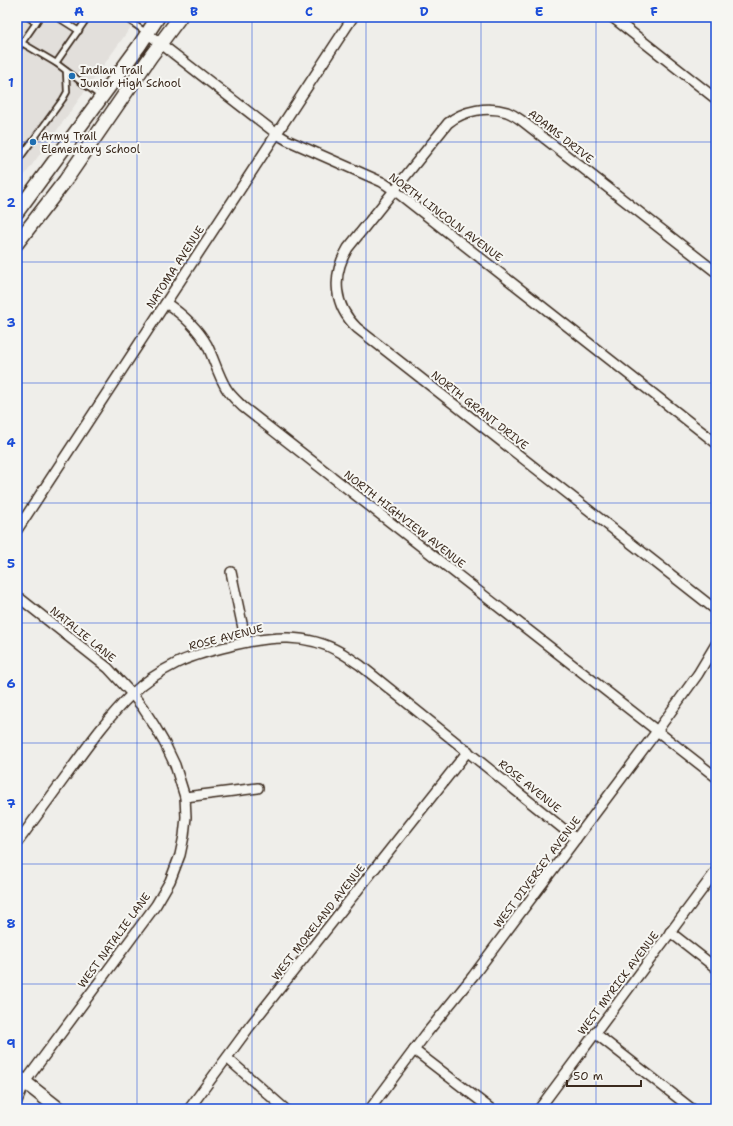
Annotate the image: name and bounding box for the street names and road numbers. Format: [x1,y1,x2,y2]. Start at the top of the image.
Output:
street label: ADAMS DRIVE [525,106,596,167]
street label: NORTH LINCOLN AVENUE [386,170,506,265]
street label: NATOMA AVENUE [143,223,208,312]
street label: NORTH GRANT DRIVE [428,368,532,453]
street label: NORTH HIGHVIEW AVENUE [341,467,469,572]
street label: NATALIE LANE [47,603,119,666]
street label: ROSE AVENUE [187,621,265,654]
street label: ROSE AVENUE [495,757,564,816]
street label: WEST DIVERSEY AVENUE [490,813,584,931]
street label: WEST MORELAND AVENUE [268,861,369,984]
street label: WEST NATALIE LANE [75,890,154,991]
street label: WEST MYRICK AVENUE [575,928,662,1038]

